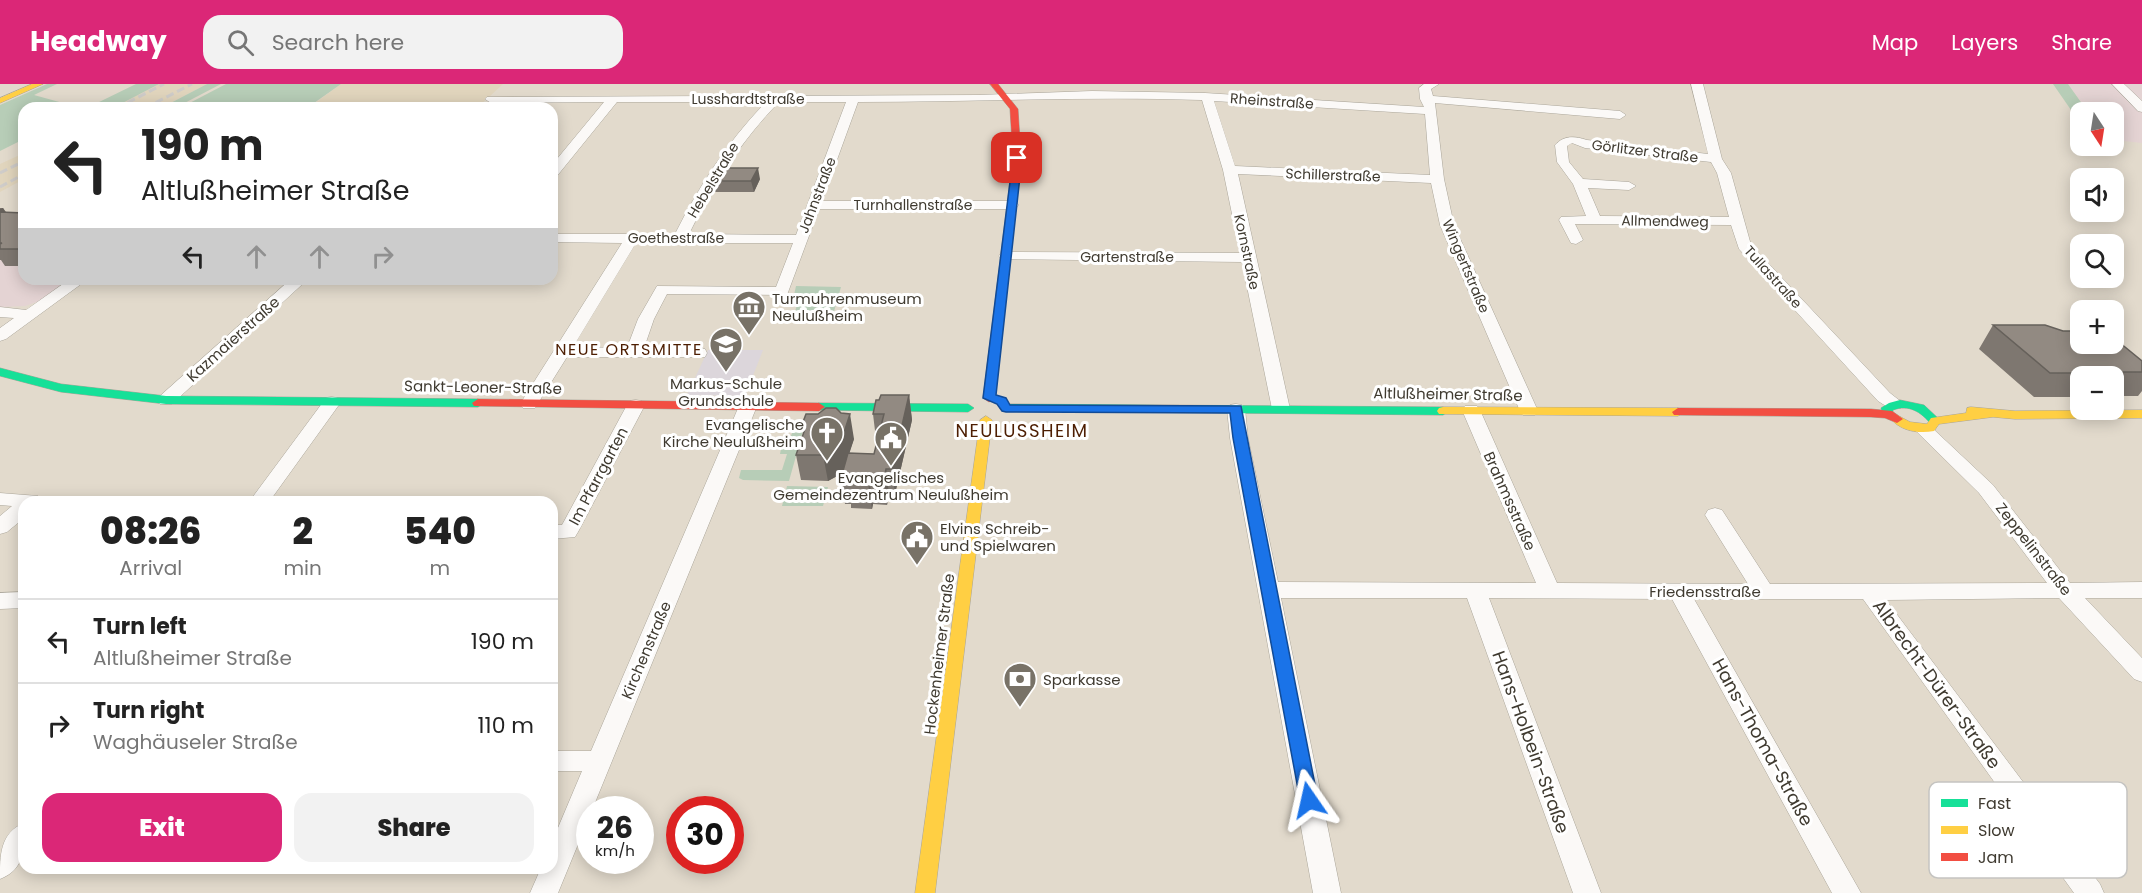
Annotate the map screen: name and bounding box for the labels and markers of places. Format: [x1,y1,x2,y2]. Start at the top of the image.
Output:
pin [991,132,1042,183]
place label: Turmuhrenmuseum Neulußheim [772,288,922,326]
museum icon: Turmuhrenmuseum Neulußheim [731,289,767,336]
school or university icon: Markus-Schule Grundschule [708,326,744,373]
place label: Markus-Schule Grundschule [670,373,782,411]
place label: Evangelische Kirche Neulußheim [663,414,804,452]
church icon: Evangelische Kirche Neulußheim [809,415,845,462]
public building icon: Evangelisches Gemeindezentrum Neulußheim [873,420,909,467]
place label: Evangelisches Gemeindezentrum Neulußheim [773,467,1009,505]
place label: Elvins Schreib- und Spielwaren [940,518,1056,556]
public building icon: Elvins Schreib- und Spielwaren [899,519,935,566]
bank icon: Sparkasse [1002,661,1038,708]
place label: Sparkasse [1043,669,1121,690]

